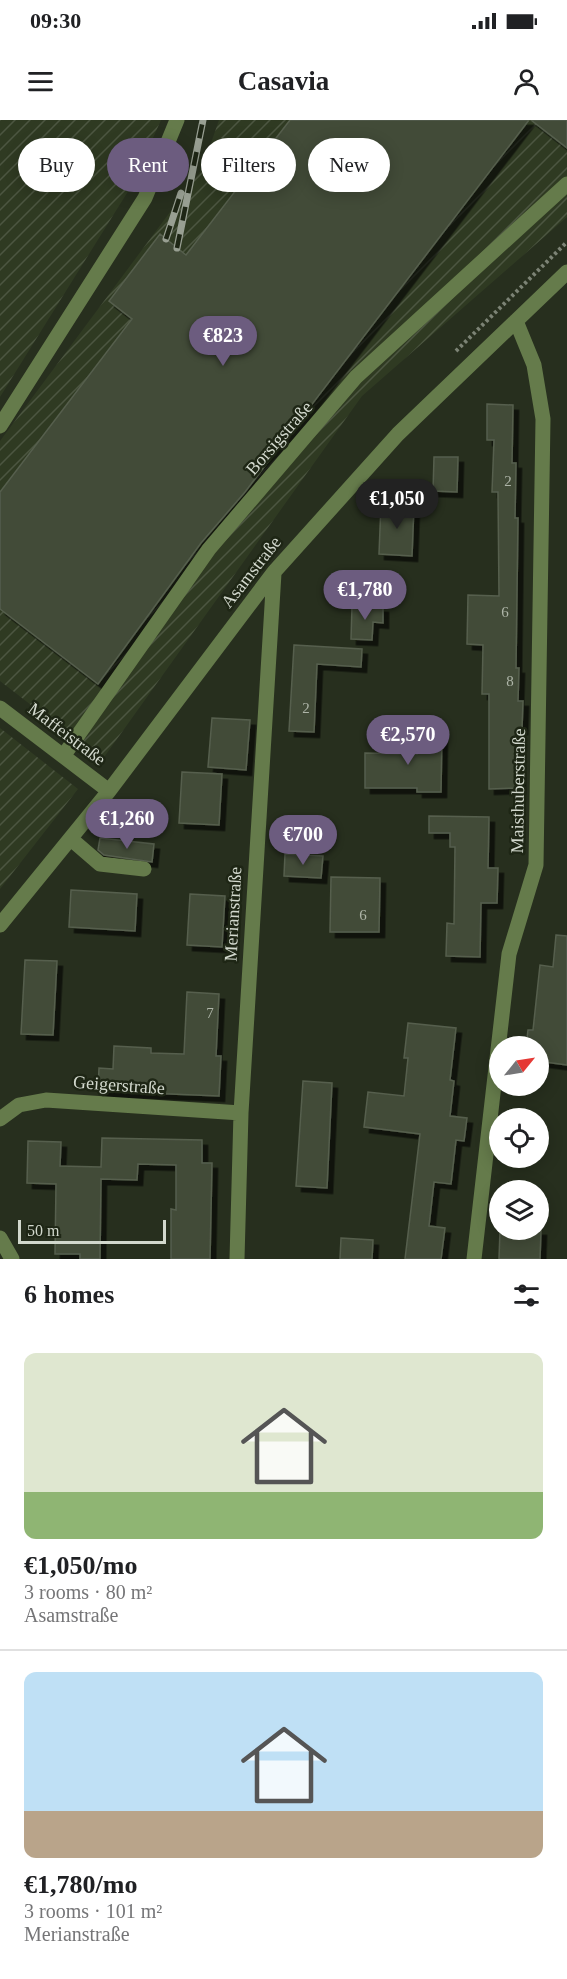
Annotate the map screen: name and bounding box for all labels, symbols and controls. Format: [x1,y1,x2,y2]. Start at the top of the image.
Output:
text: 09:30 [30,8,81,33]
icon: menu [24,65,57,98]
icon: person [510,65,543,98]
text: Casavia [238,66,329,96]
chip: Buy [18,138,95,192]
chip: Rent [107,138,189,192]
chip: Filters [201,138,296,192]
chip: New [308,138,390,192]
pin: €823 [187,316,259,367]
text: €823 [203,324,243,346]
street label: Borsigstraße [242,397,316,479]
house number: 2 [504,473,512,489]
pin: €1,050 [348,479,446,530]
text: €1,050 [370,487,425,509]
street label: Asamstraße [217,532,285,612]
pin: €1,780 [316,570,414,621]
text: €1,780 [338,578,393,600]
house number: 6 [501,604,509,620]
house number: 8 [506,673,514,689]
street label: Maffeistraße [24,698,110,770]
house number: 2 [302,700,310,716]
pin: €2,570 [359,715,457,766]
text: €2,570 [381,723,436,745]
street label: Maisthuberstraße [507,728,529,854]
pin: €1,260 [78,799,176,850]
text: €1,260 [100,807,155,829]
pin: €700 [267,815,339,866]
text: €700 [283,823,323,845]
street label: Merianstraße [221,866,245,962]
house number: 6 [359,907,367,923]
house number: 7 [206,1005,214,1021]
north arrow [489,1036,549,1096]
map controls [489,1036,549,1240]
street label: Geigerstraße [72,1072,166,1098]
button: locate [489,1108,549,1168]
button: layers [489,1180,549,1240]
scale bar [18,1217,166,1244]
text: 50 m [27,1222,59,1239]
icon: filters [510,1279,543,1312]
text: 6 homes [24,1280,114,1309]
icon: home [230,1392,338,1500]
text: €1,050/mo [24,1551,137,1580]
text: 3 rooms · 80 m² [24,1581,152,1603]
text: Asamstraße [24,1604,118,1626]
icon: home [230,1711,338,1819]
text: €1,780/mo [24,1870,137,1899]
text: 3 rooms · 101 m² [24,1900,162,1922]
text: Merianstraße [24,1923,130,1945]

